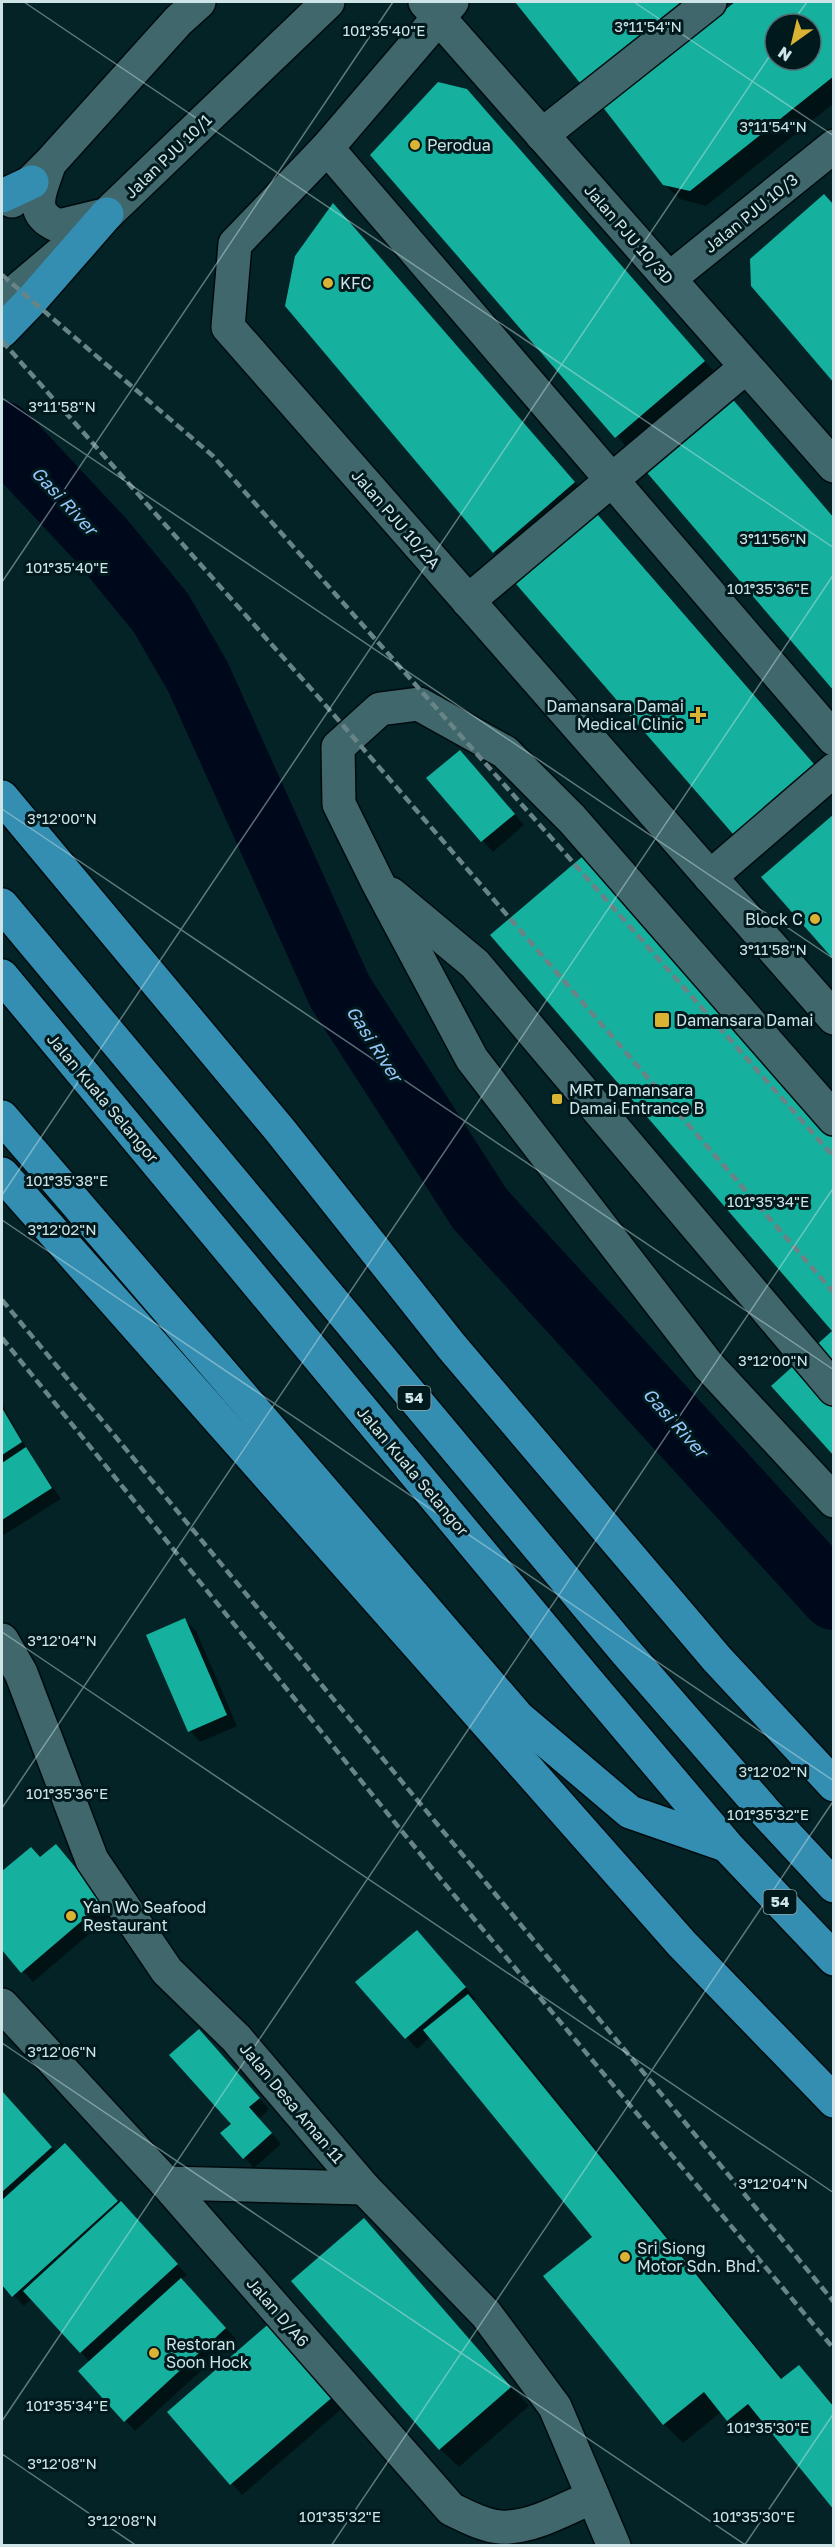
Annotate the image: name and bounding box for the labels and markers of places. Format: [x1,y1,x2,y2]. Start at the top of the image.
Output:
place label: Perodua [427,135,491,155]
marker: Perodua [408,138,422,152]
place label: KFC [340,273,371,293]
marker: KFC [321,276,335,290]
place label: Damansara Damai Medical Clinic [546,696,684,734]
marker: Damansara Damai Medical Clinic [689,706,707,724]
place label: Block C [745,909,803,929]
marker: Block C [808,912,822,926]
place label: Damansara Damai [676,1010,814,1030]
marker: Damansara Damai [653,1011,671,1029]
place label: MRT Damansara Damai Entrance B [569,1080,704,1118]
marker: MRT Damansara Damai Entrance B [550,1092,564,1106]
place label: Yan Wo Seafood Restaurant [83,1897,206,1935]
marker: Yan Wo Seafood Restaurant [64,1909,78,1923]
place label: Sri Siong Motor Sdn. Bhd. [637,2238,761,2276]
marker: Sri Siong Motor Sdn. Bhd. [618,2250,632,2264]
place label: Restoran Soon Hock [166,2334,249,2372]
marker: Restoran Soon Hock [147,2346,161,2360]

